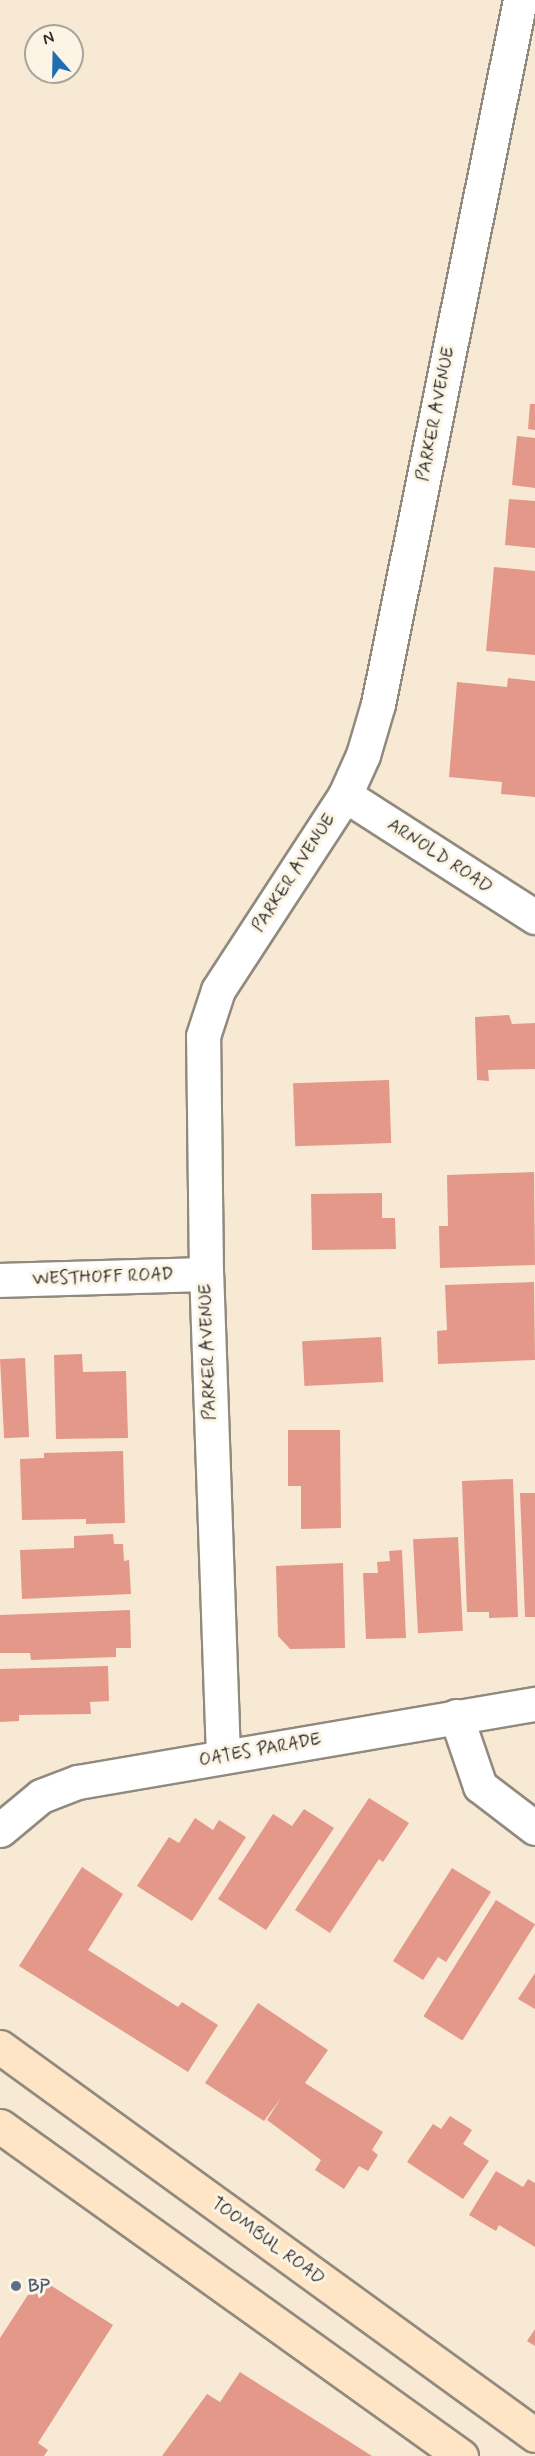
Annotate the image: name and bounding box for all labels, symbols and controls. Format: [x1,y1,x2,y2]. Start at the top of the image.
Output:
north arrow [24,24,84,84]
text: N [40,27,57,50]
street label: PARKER AVENUE [412,343,460,485]
street label: PARKER AVENUE [247,809,341,937]
street label: ARNOLD ROAD [384,814,496,898]
street label: WESTHOFF ROAD [32,1264,174,1290]
street label: PARKER AVENUE [195,1282,221,1422]
street label: OATES PARADE [197,1729,323,1771]
street label: TOOMBUL ROAD [207,2193,329,2289]
place label: BP [28,2275,50,2297]
marker: BP [9,2279,23,2293]

